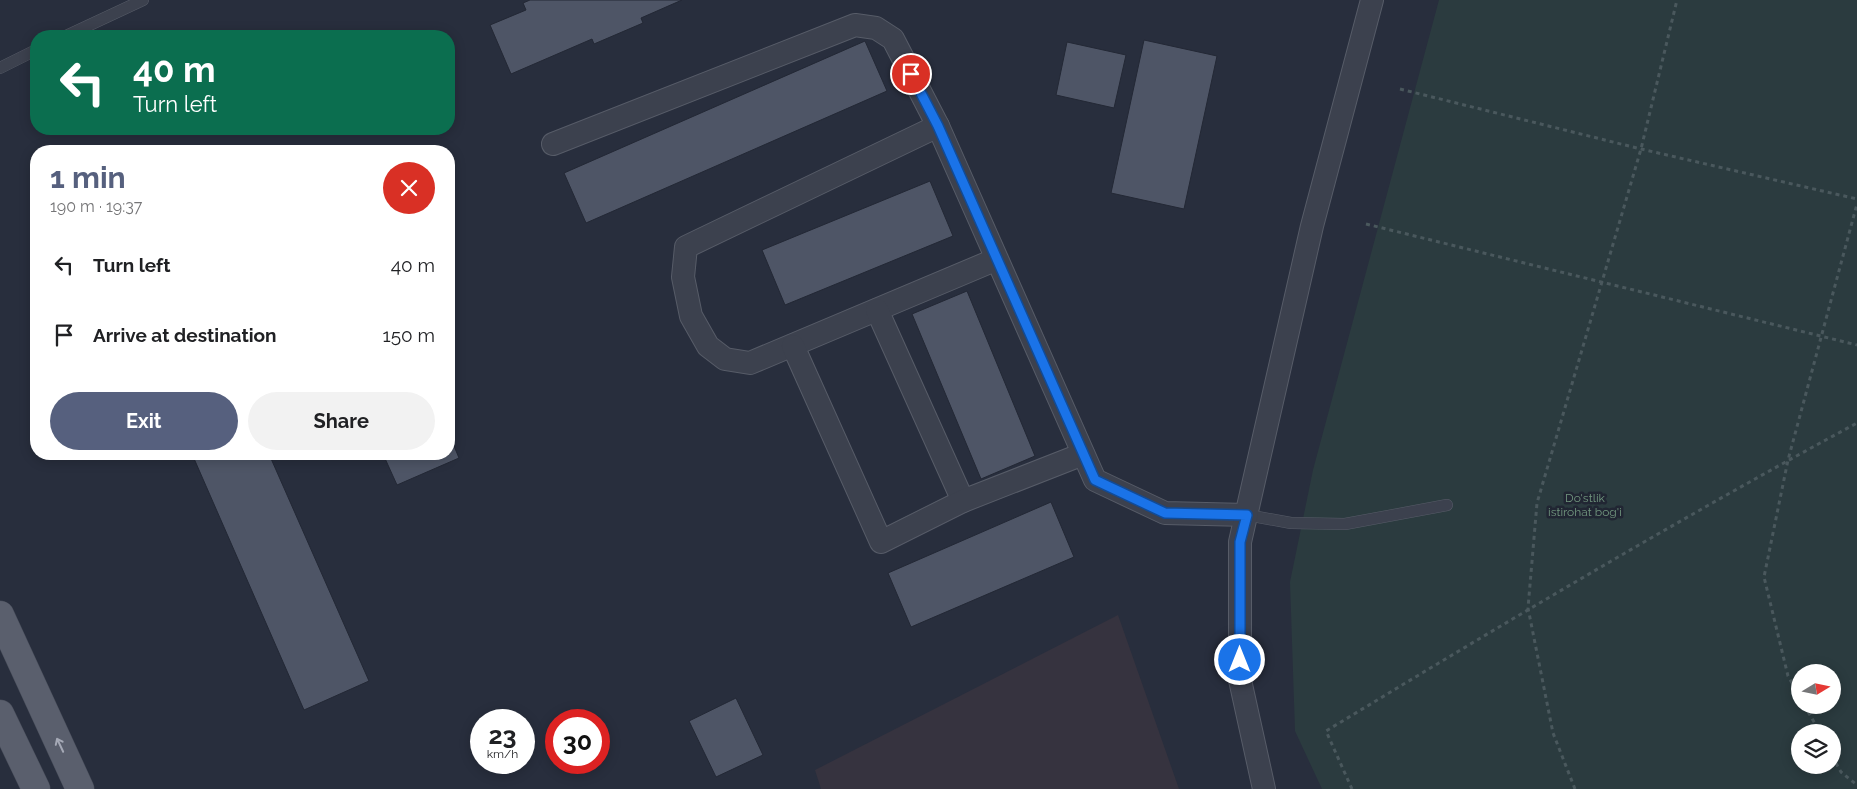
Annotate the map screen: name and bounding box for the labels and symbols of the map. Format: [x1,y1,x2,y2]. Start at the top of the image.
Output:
pin [890,53,932,95]
park label: Do'stlik istirohat bog'i [1548,491,1622,519]
position arrow [1213,633,1265,685]
north arrow [1791,664,1841,714]
speed limit sign: 30 [545,709,610,774]
one-way arrow [55,738,64,753]

